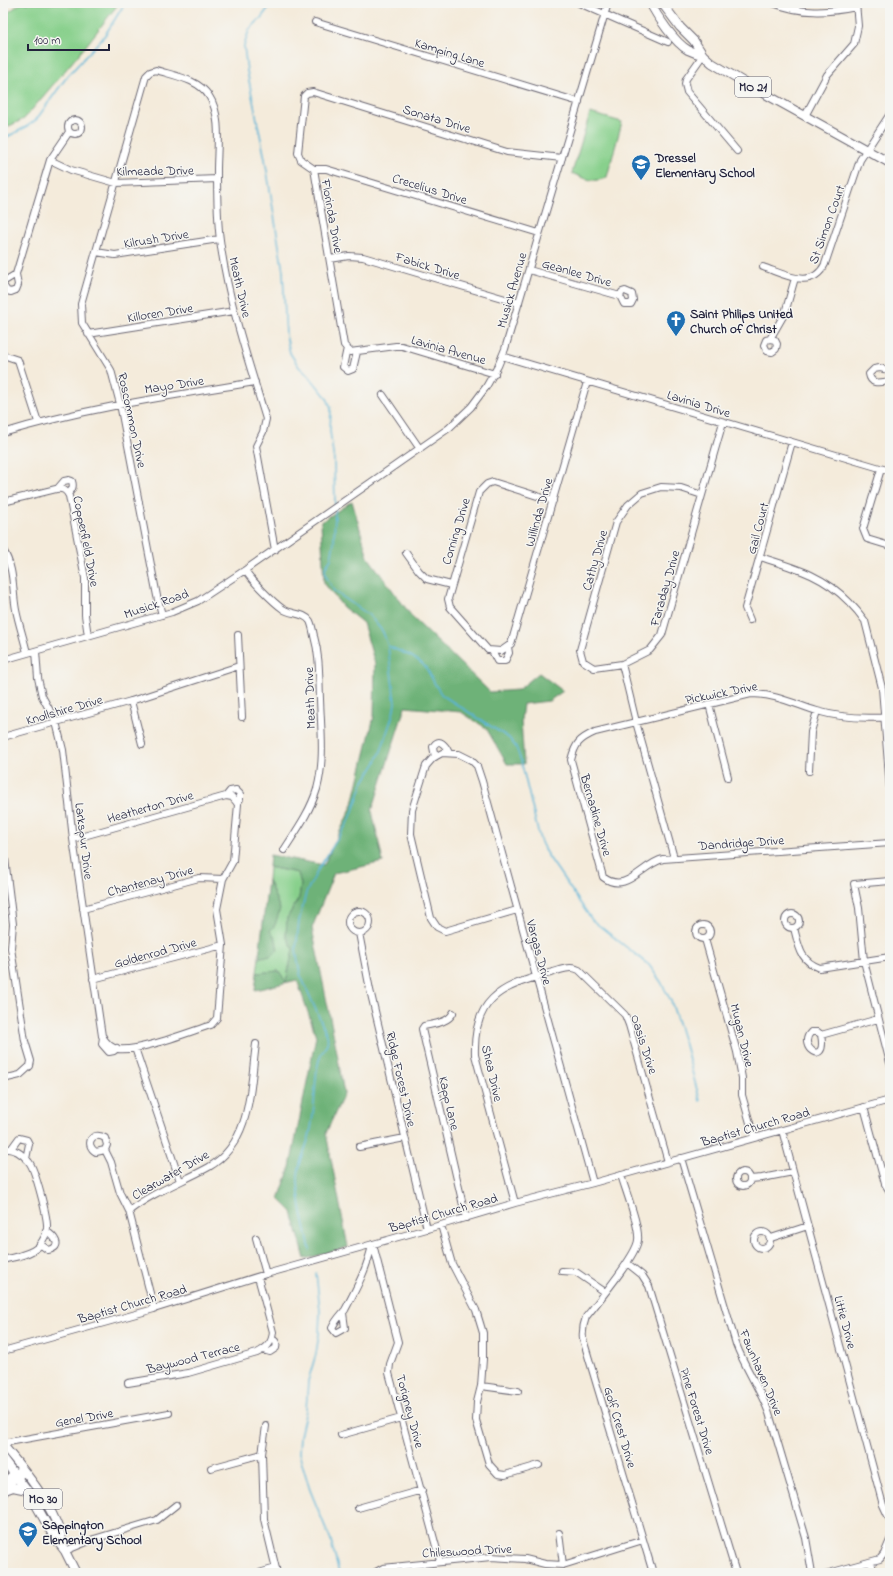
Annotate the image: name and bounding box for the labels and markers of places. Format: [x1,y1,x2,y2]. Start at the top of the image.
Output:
place label: Dressel Elementary School [654,149,755,185]
school or university icon: Dressel Elementary School [630,153,652,181]
place label: Saint Philips United Church of Christ [690,305,794,339]
church icon: Saint Philips United Church of Christ [665,309,687,337]
place label: Sappington Elementary School [42,1516,142,1552]
school or university icon: Sappington Elementary School [17,1520,39,1548]

